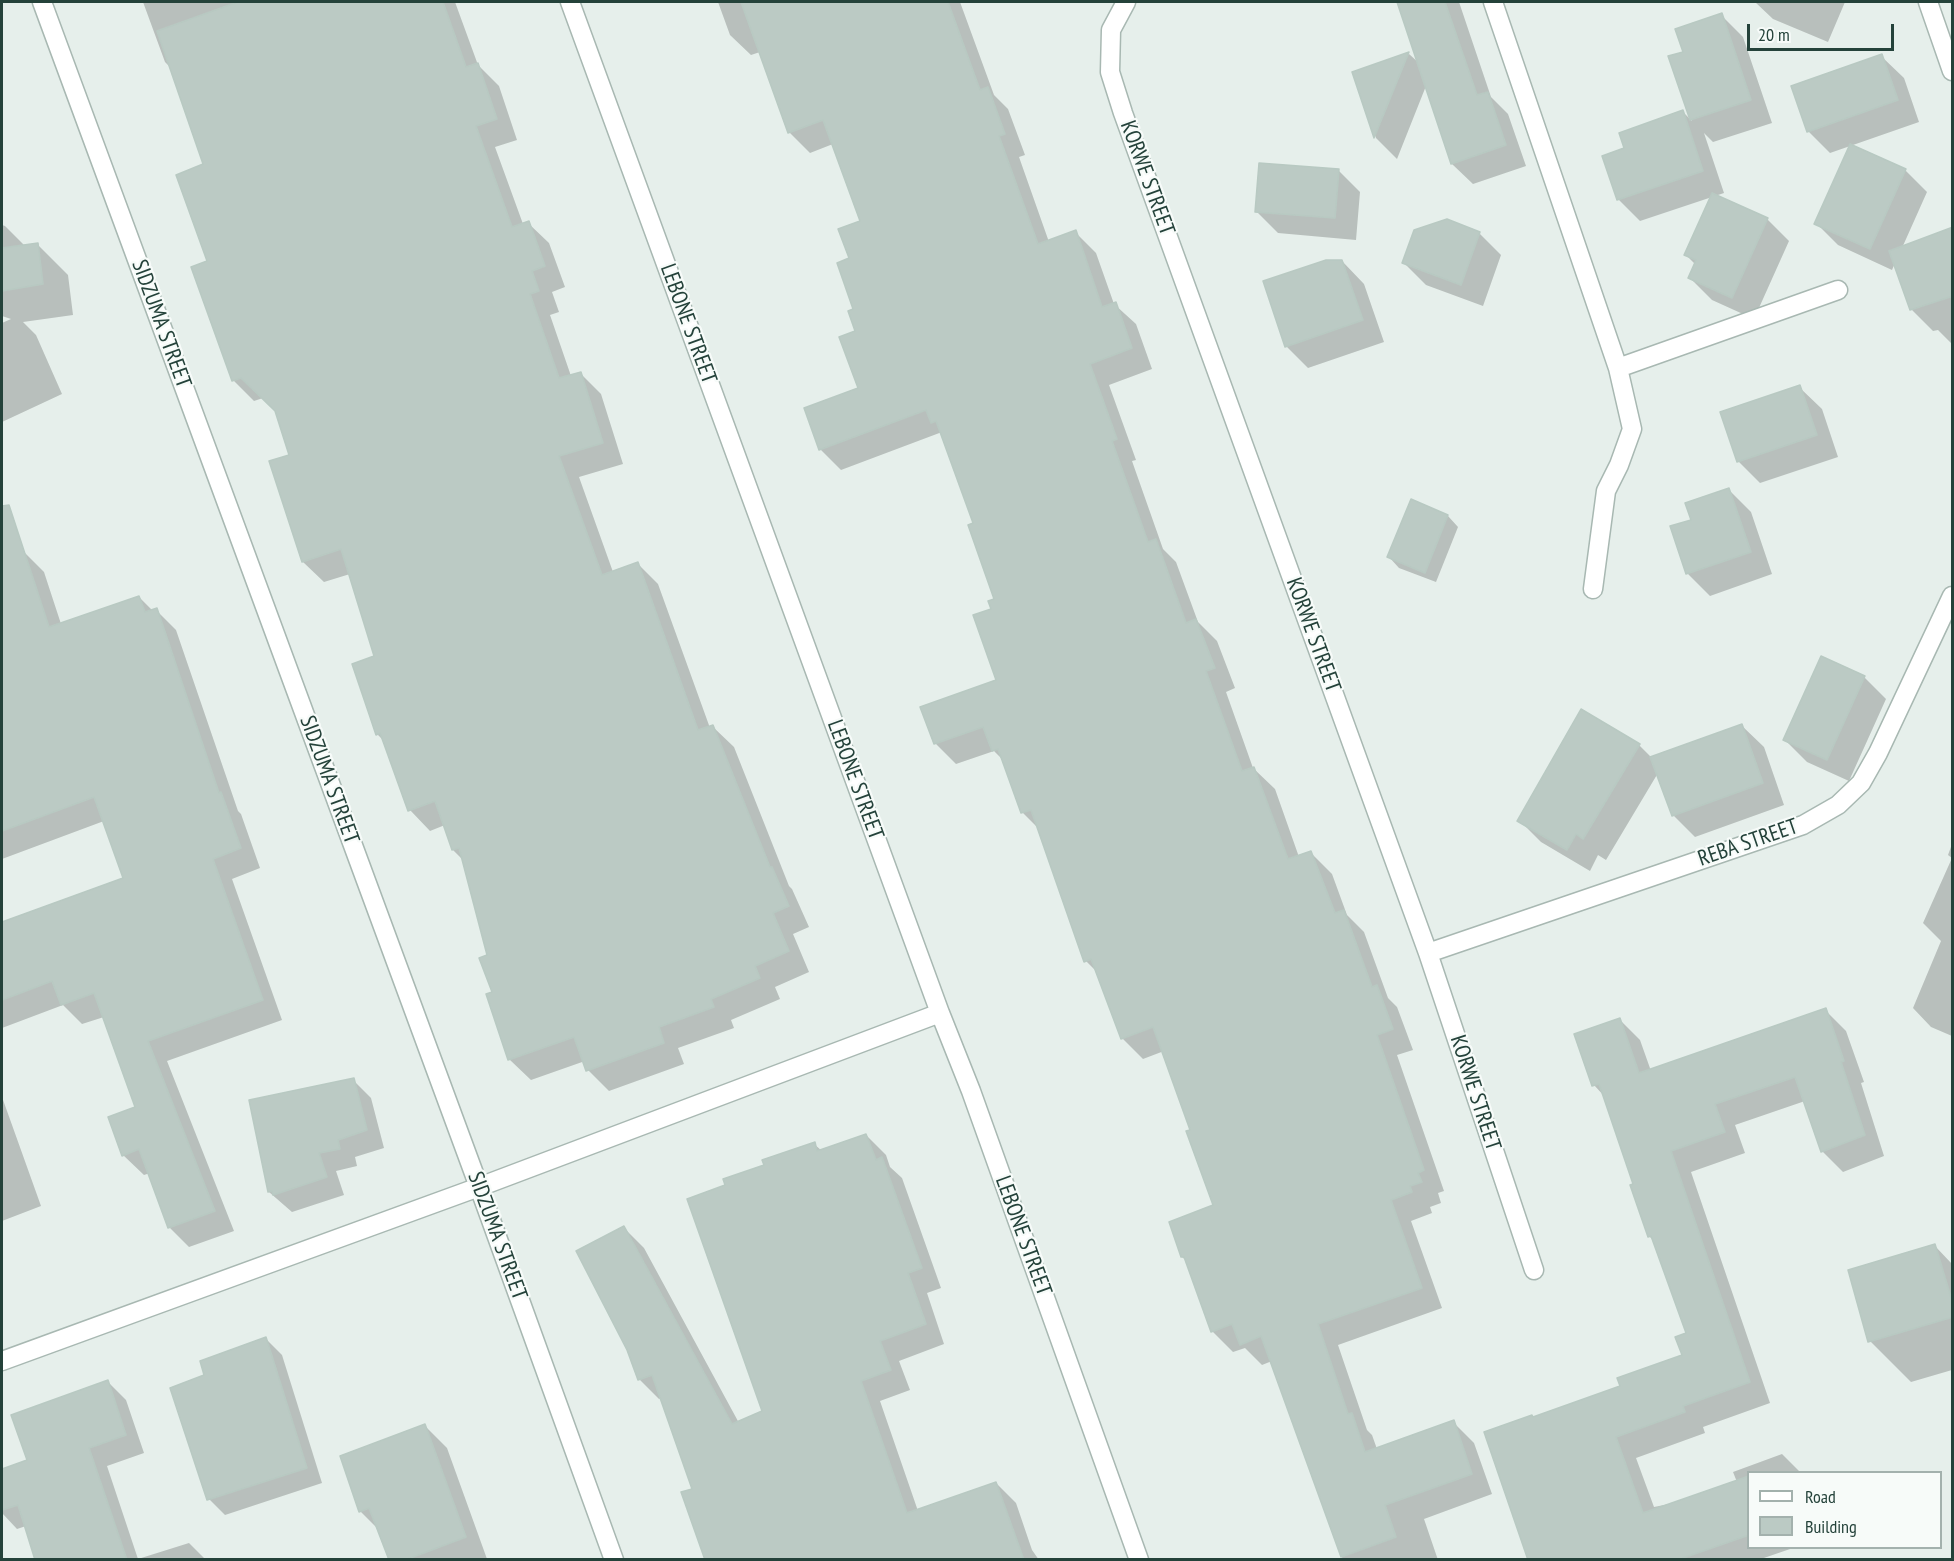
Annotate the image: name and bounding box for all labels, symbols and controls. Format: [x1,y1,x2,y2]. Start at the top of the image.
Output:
scale bar [1750,12,1897,50]
text: 20 m [1758,23,1790,46]
street label: KORWE STREET [1114,117,1180,239]
street label: SIDZUMA STREET [126,256,196,392]
street label: LEBONE STREET [654,261,722,387]
street label: KORWE STREET [1280,574,1346,696]
street label: SIDZUMA STREET [294,712,364,848]
street label: LEBONE STREET [821,717,889,843]
street label: REBA STREET [1695,814,1801,872]
street label: KORWE STREET [1444,1032,1506,1154]
street label: SIDZUMA STREET [462,1168,532,1304]
street label: LEBONE STREET [989,1173,1057,1299]
legend [1747,1471,1942,1549]
text: Road [1805,1485,1836,1508]
text: Building [1805,1515,1857,1538]

